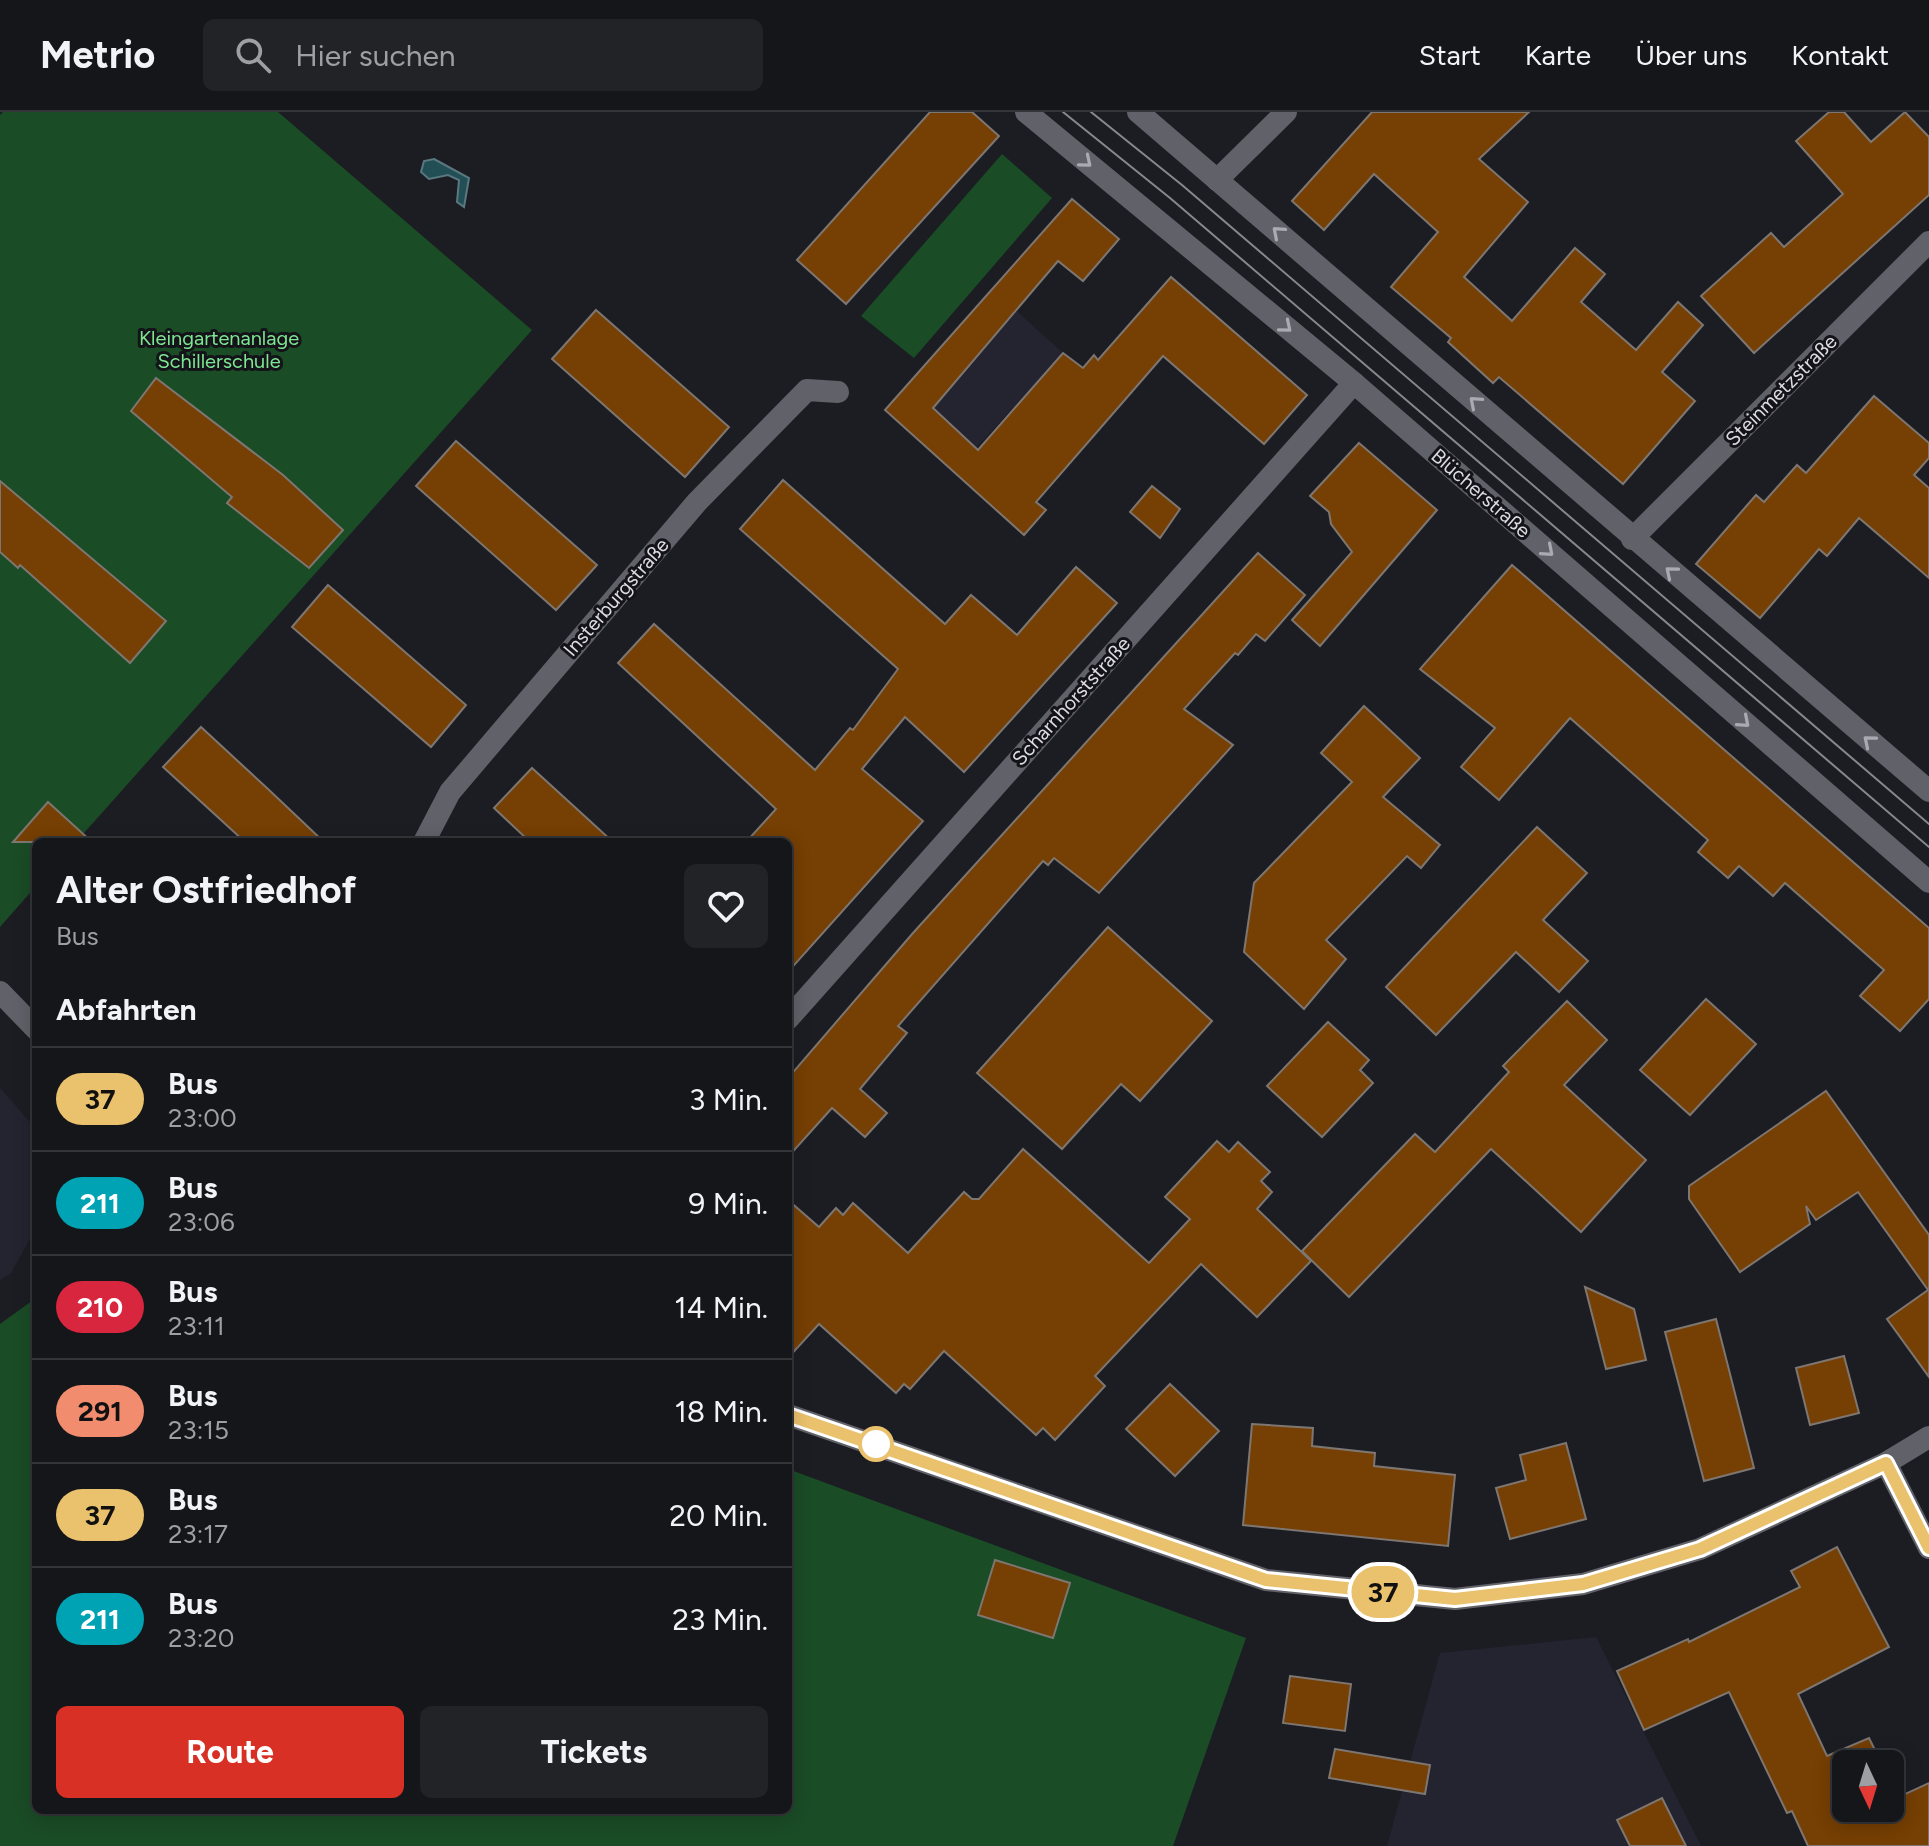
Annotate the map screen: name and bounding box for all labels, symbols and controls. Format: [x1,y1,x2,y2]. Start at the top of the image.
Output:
search box [203,19,763,91]
text: Metrio [40,32,155,78]
icon: search [231,33,275,77]
text: Hier suchen [295,37,456,74]
text: Start [1419,38,1481,72]
text: Karte [1525,38,1591,72]
text: Über uns [1635,38,1747,72]
text: Kontakt [1791,38,1889,72]
one-way arrow [1077,152,1091,167]
one-way arrow [1272,228,1287,242]
one-way arrow [1277,318,1292,332]
park label: Kleingartenanlage Schillerschule [139,326,299,373]
street label: Steinmetzstraße [1720,329,1842,451]
one-way arrow [1470,397,1485,411]
street label: Blücherstraße [1427,443,1536,543]
street label: Insterburgstraße [558,533,674,661]
one-way arrow [1538,541,1553,556]
one-way arrow [1666,567,1681,582]
street label: Scharnhorststraße [1007,632,1135,770]
one-way arrow [1735,712,1749,726]
one-way arrow [1864,736,1879,751]
button: heart [684,864,768,948]
text: Alter Ostfriedhof [56,867,356,913]
text: Bus [56,920,99,952]
text: Abfahrten [56,991,197,1028]
text: Bus [168,1065,217,1102]
text: 3 Min. [689,1081,768,1118]
text: 37 [84,1082,116,1116]
text: 23:00 [168,1102,237,1134]
text: Bus [168,1169,217,1206]
text: 9 Min. [688,1185,768,1222]
text: 211 [80,1186,120,1220]
text: 23:06 [168,1206,235,1238]
text: Bus [168,1273,217,1310]
text: 14 Min. [674,1289,768,1326]
text: 210 [77,1290,123,1324]
text: 23:11 [168,1310,225,1342]
text: Bus [168,1377,217,1414]
text: 18 Min. [674,1393,768,1430]
text: 291 [78,1394,122,1428]
text: 23:15 [168,1414,229,1446]
unlabelled marker [859,1427,893,1461]
text: Bus [168,1481,217,1518]
text: 20 Min. [669,1497,768,1534]
text: 37 [84,1498,116,1532]
text: 23:17 [168,1518,228,1550]
line badge: 37 [1347,1566,1419,1618]
text: 37 [1367,1575,1399,1609]
text: Bus [168,1585,217,1622]
text: 23 Min. [672,1601,768,1638]
text: 211 [80,1602,120,1636]
text: 23:20 [168,1622,234,1654]
button: Route [56,1706,404,1798]
button: Tickets [420,1706,768,1798]
north arrow [1832,1750,1904,1822]
map controls [1832,1750,1904,1822]

